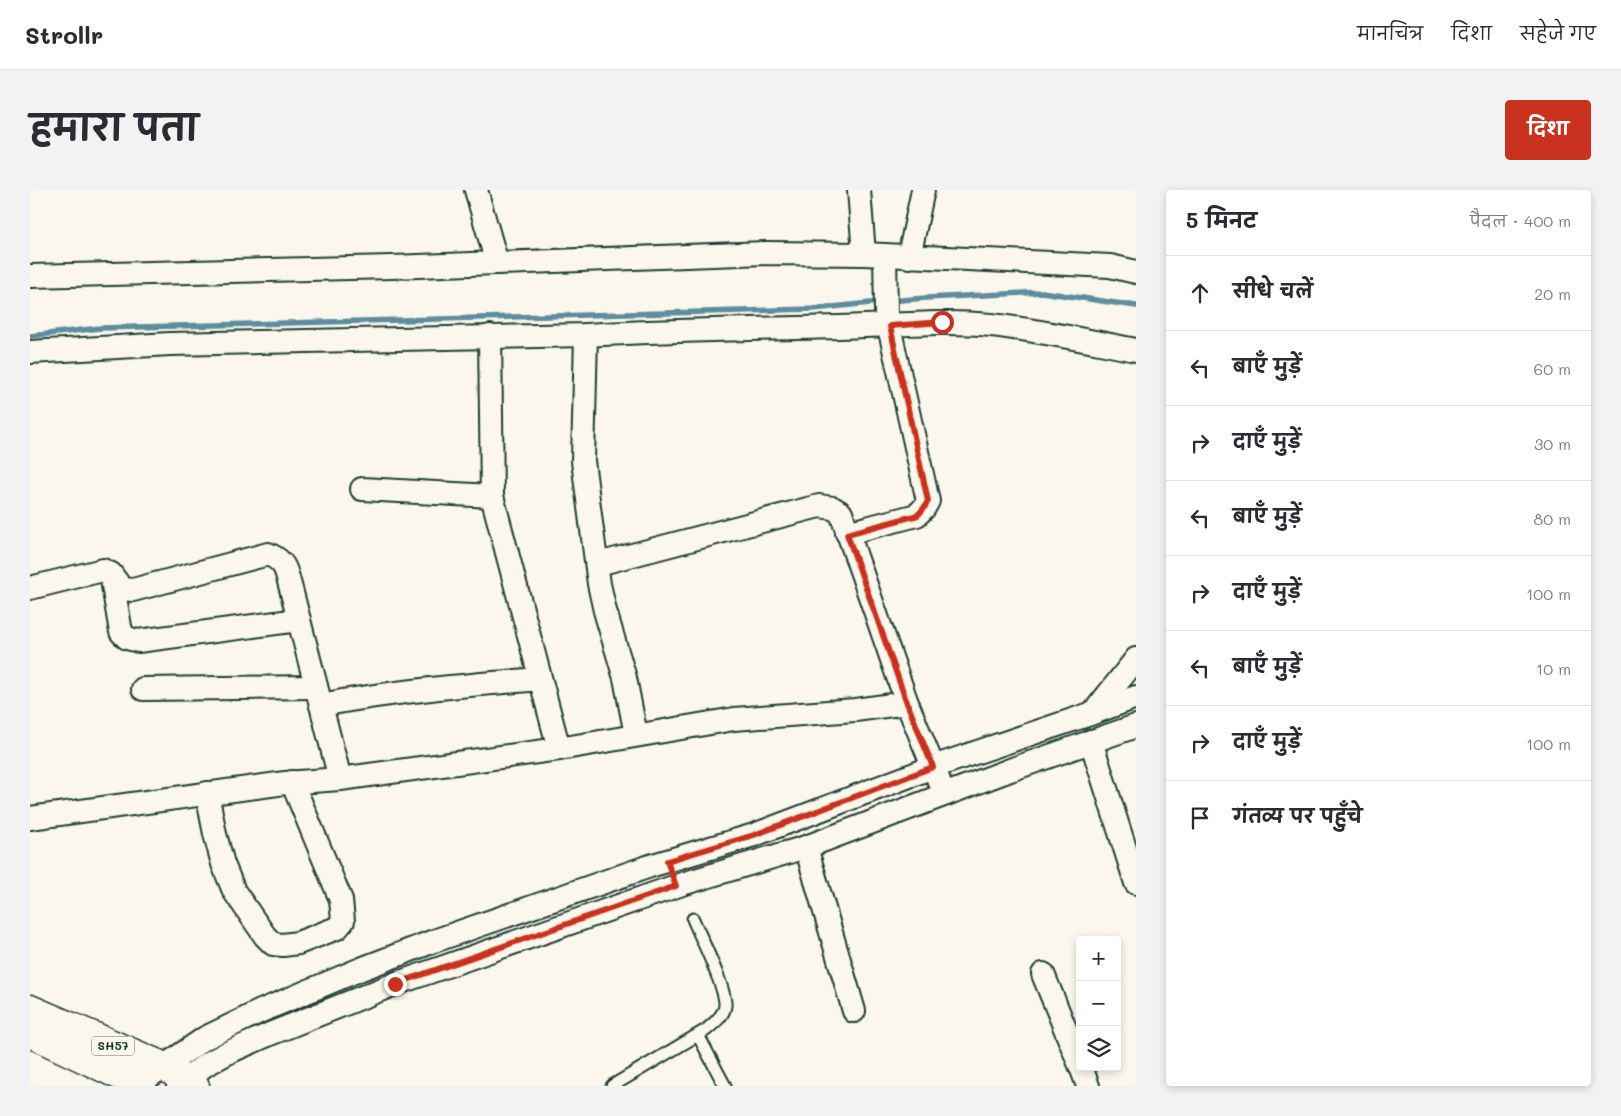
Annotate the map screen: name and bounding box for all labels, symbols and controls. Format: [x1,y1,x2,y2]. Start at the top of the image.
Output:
text: Strollr [25,19,103,50]
text: मानचित्र [1357,21,1423,45]
text: दिशा [1451,21,1492,45]
text: सहेजे गए [1520,21,1596,45]
button: दिशा [1505,100,1591,160]
text: हमारा पता [30,103,198,149]
text: 5 मिनट [1186,206,1257,233]
text: पैदल · 400 m [1470,210,1571,231]
text: सीधे चलें [1233,278,1313,303]
icon: ahead [1186,279,1214,307]
text: 20 m [1534,283,1571,304]
route start [931,311,954,334]
text: बाएँ मुड़ें [1233,353,1302,378]
icon: left [1186,354,1214,382]
text: 60 m [1534,358,1571,379]
text: दाएँ मुड़ें [1233,428,1301,453]
icon: right [1186,429,1214,457]
text: 30 m [1534,433,1571,454]
text: बाएँ मुड़ें [1233,503,1302,528]
icon: left [1186,504,1214,532]
text: 80 m [1534,508,1571,529]
text: दाएँ मुड़ें [1233,578,1301,603]
icon: right [1186,579,1214,607]
text: 100 m [1526,583,1571,604]
text: बाएँ मुड़ें [1233,653,1302,678]
icon: left [1186,654,1214,682]
text: 10 m [1536,658,1571,679]
text: दाएँ मुड़ें [1233,728,1301,753]
icon: right [1186,729,1214,757]
text: 100 m [1526,733,1571,754]
text: गंतव्य पर पहुँचे [1233,803,1362,828]
icon: arrive [1186,804,1214,832]
map controls [1076,936,1121,1071]
button: + [1076,936,1121,981]
route end [384,973,407,996]
button: − [1076,981,1121,1026]
button: layers [1076,1026,1121,1071]
road number: SH57 [92,1036,134,1056]

